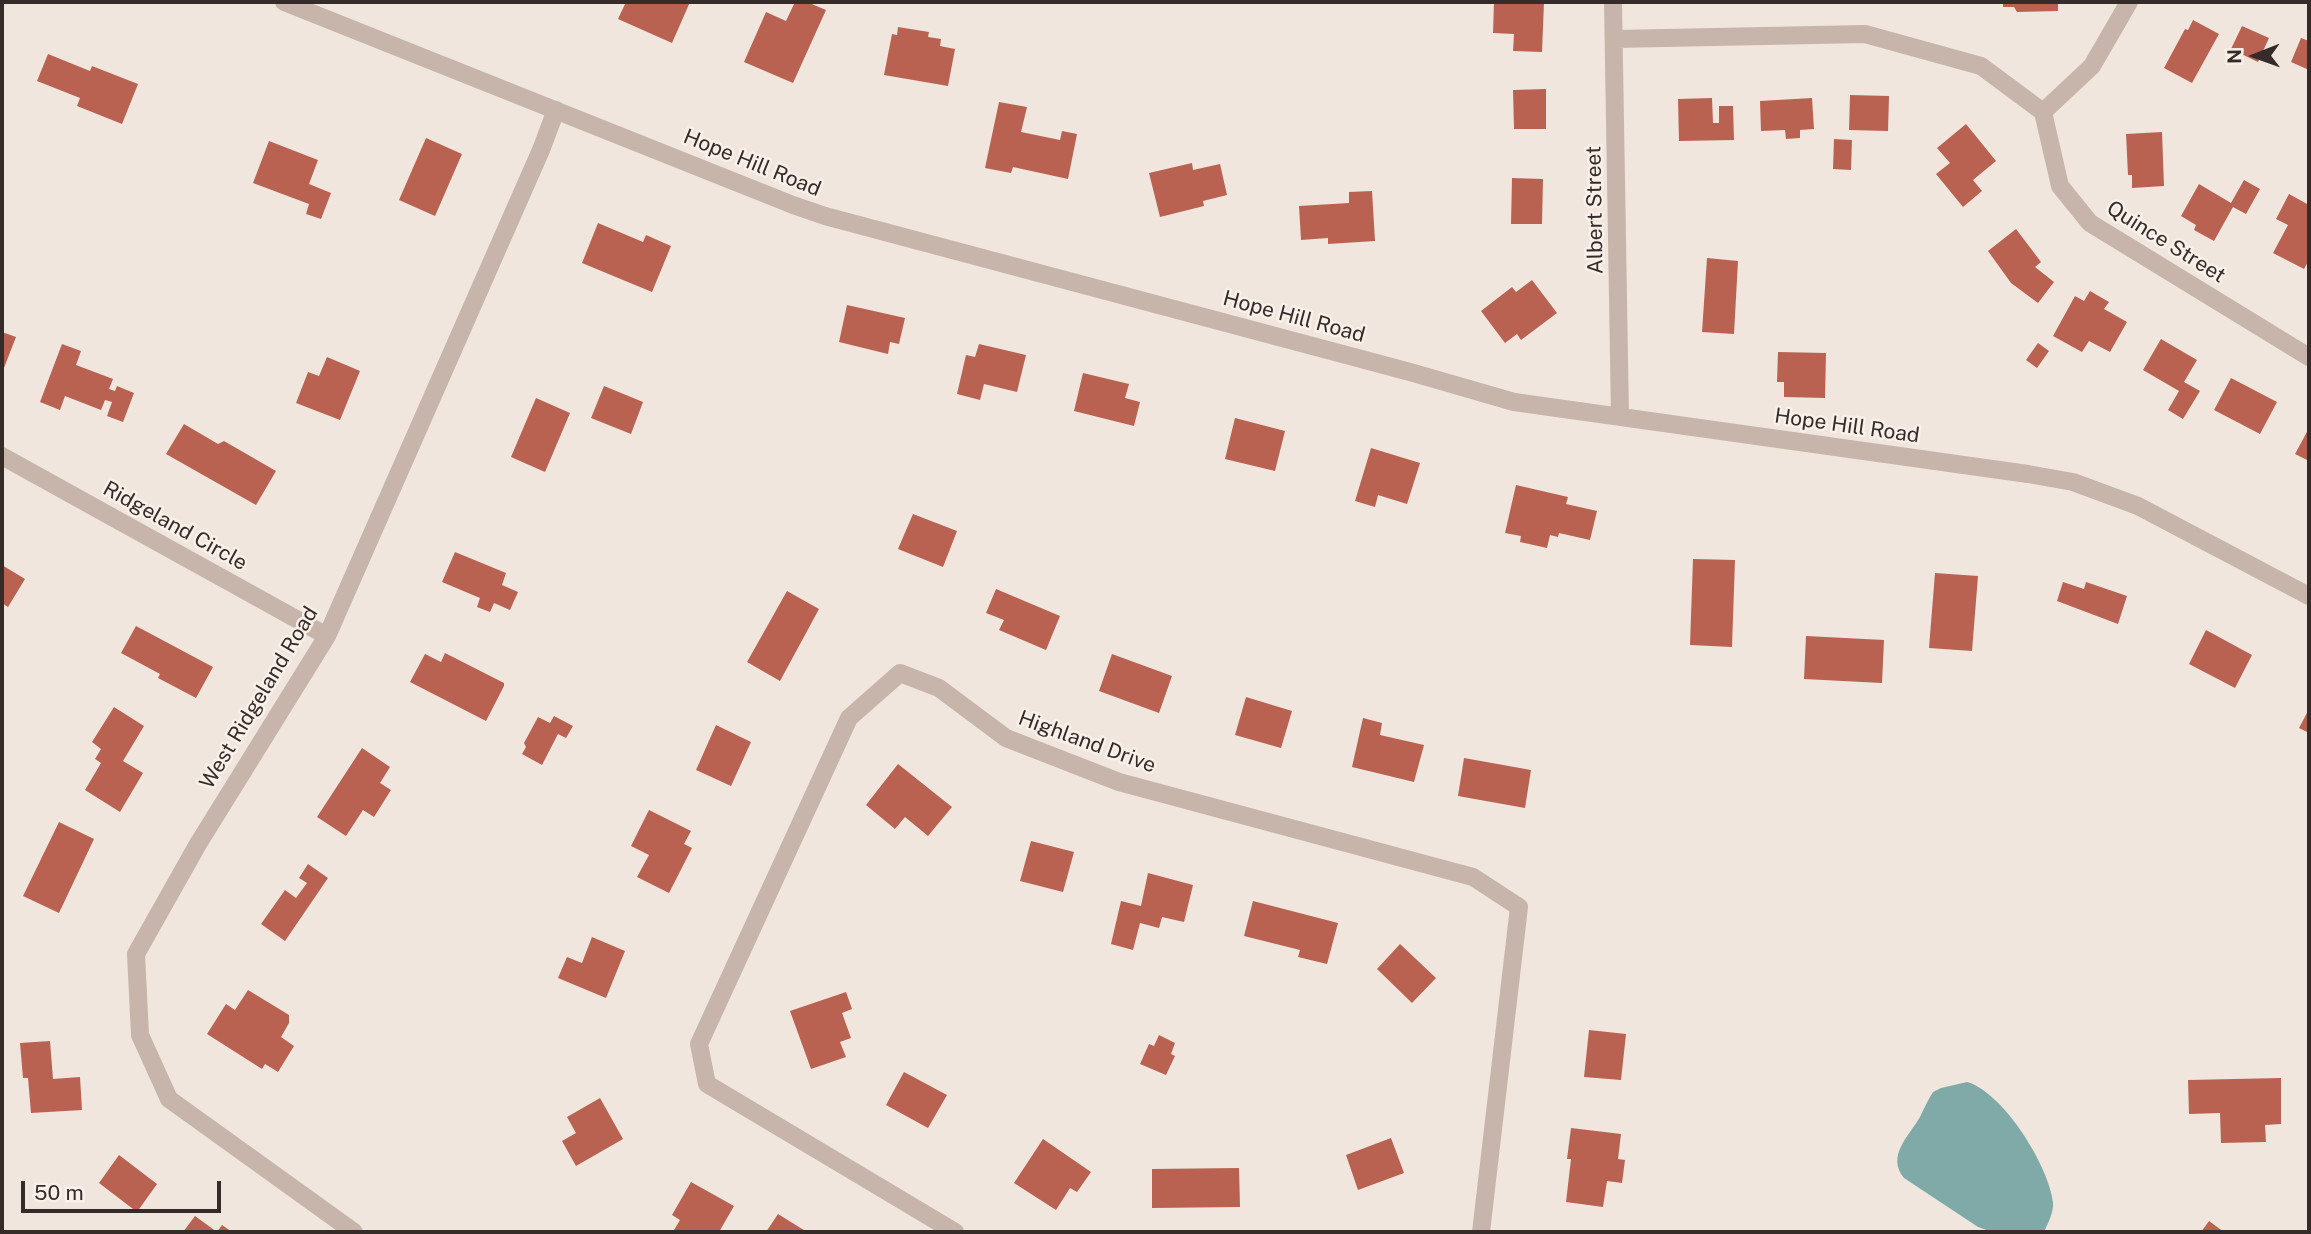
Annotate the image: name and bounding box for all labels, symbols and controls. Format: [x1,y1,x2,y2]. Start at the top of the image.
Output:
north arrow [2220,21,2290,91]
text: N [2223,49,2245,64]
street label: Hope Hill Road [680,124,824,202]
street label: Albert Street [1581,146,1609,274]
street label: Quince Street [2102,196,2230,288]
street label: Hope Hill Road [1220,286,1368,348]
street label: Hope Hill Road [1773,403,1921,449]
street label: Ridgeland Circle [99,476,251,576]
street label: West Ridgeland Road [195,602,323,794]
street label: Highland Drive [1015,705,1159,779]
scale bar [24,1168,224,1212]
text: 50 m [34,1180,84,1205]

